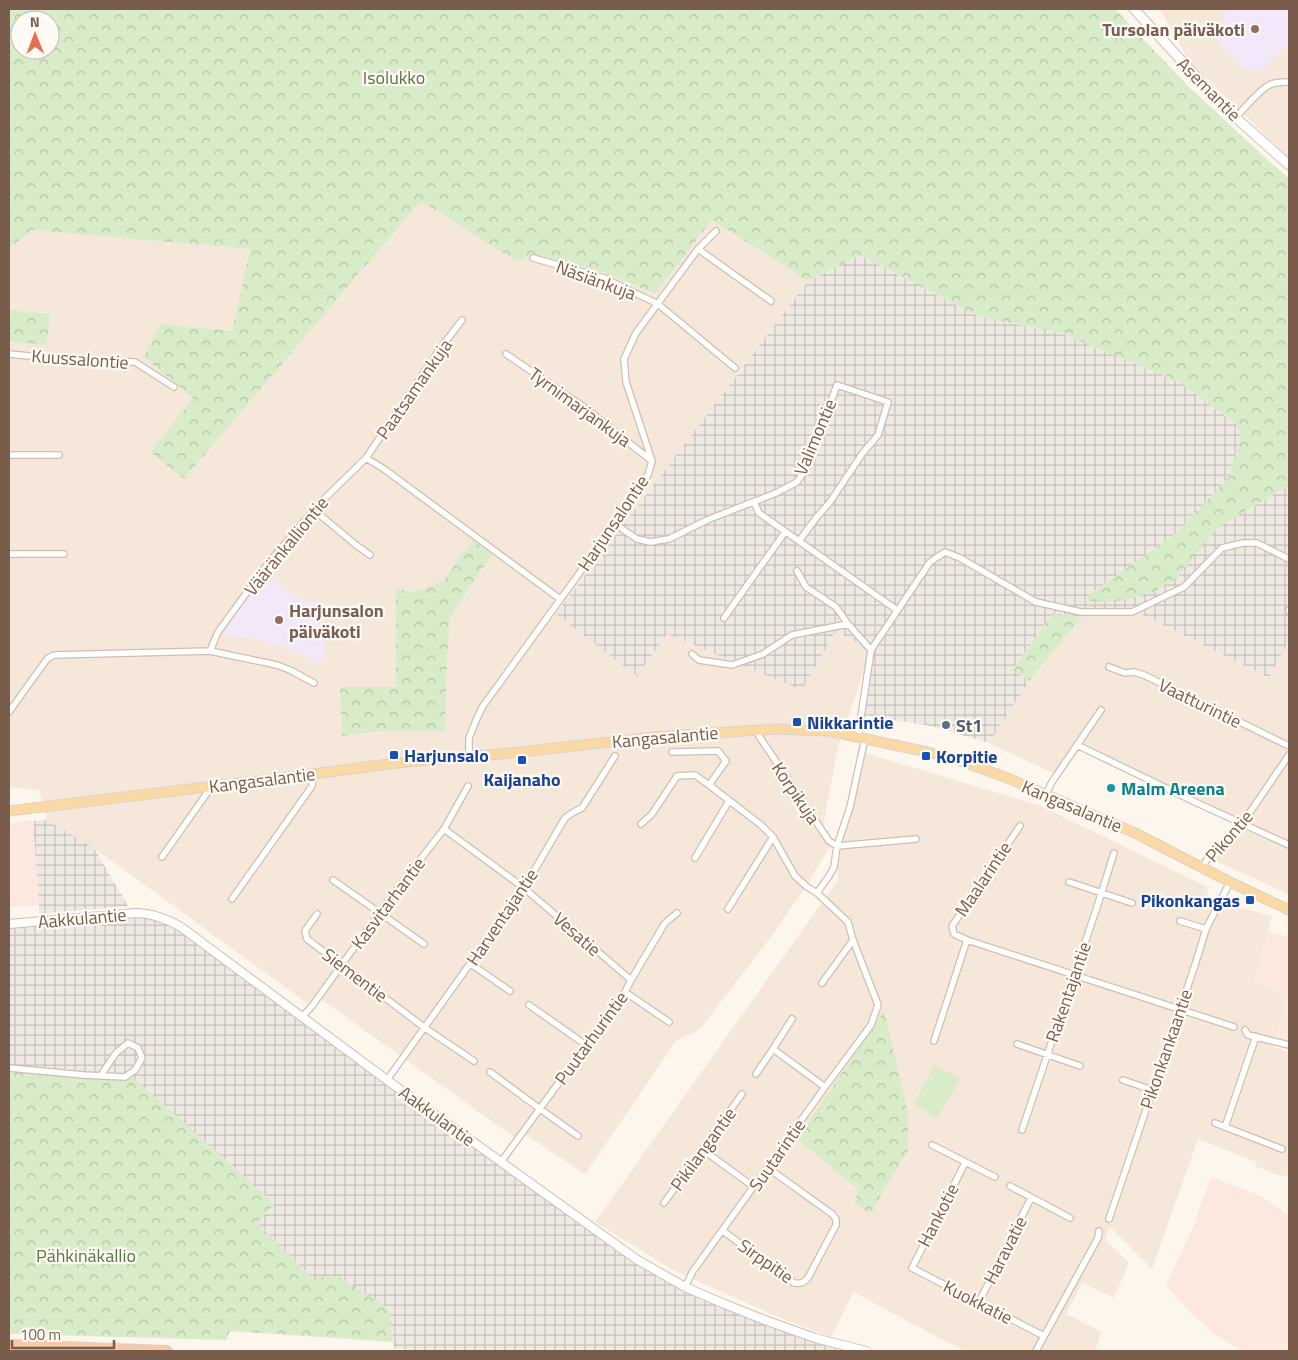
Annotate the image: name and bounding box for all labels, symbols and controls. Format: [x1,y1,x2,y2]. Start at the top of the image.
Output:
north arrow [10,10,60,60]
text: N [30,11,40,32]
place label: Tursolan päiväkoti [1102,16,1245,43]
marker: Tursolan päiväkoti [1249,23,1261,35]
street label: Asemantie [1171,51,1247,127]
park label: Isolukko [363,64,425,91]
street label: Näsiänkuja [552,253,640,307]
street label: Paatsamankuja [369,333,459,445]
street label: Kuussalontie [30,342,130,376]
street label: Tyrnimarjankuja [523,361,637,453]
street label: Valimontie [787,395,843,479]
street label: Harjunsalontie [571,470,655,576]
street label: Vääränkalliontie [237,490,335,602]
place label: Harjunsalon päiväkoti [289,597,384,645]
marker: Harjunsalon päiväkoti [273,614,285,626]
street label: Vaatturintie [1154,671,1246,735]
place label: Nikkarintie [807,709,894,736]
place label: St1 [956,712,982,739]
marker: Nikkarintie [791,716,803,728]
street label: Kangasalantie [611,719,719,755]
marker: St1 [940,719,952,731]
place label: Harjunsalo [404,742,489,769]
place label: Korpitie [936,743,997,770]
marker: Harjunsalo [388,749,400,761]
marker: Korpitie [920,750,932,762]
marker: Kaijanaho [516,754,528,766]
street label: Korpikuja [765,756,827,830]
street label: Kangasalantie [207,760,317,800]
place label: Kaijanaho [484,766,560,793]
street label: Kangasalantie [1018,773,1126,839]
place label: Malm Areena [1121,775,1225,802]
marker: Malm Areena [1105,782,1117,794]
street label: Pikontie [1199,804,1259,868]
street label: Maalarintie [948,836,1018,922]
street label: Kasvitarhantie [344,851,432,955]
street label: Harventajantie [460,863,544,971]
place label: Pikonkangas [1140,887,1240,914]
marker: Pikonkangas [1244,894,1256,906]
street label: Aakkulantie [37,901,127,935]
street label: Vesatie [547,906,607,962]
street label: Rakentajantie [1038,938,1098,1046]
street label: Siementie [317,941,393,1009]
street label: Puutarhurintie [548,986,634,1090]
street label: Pikonkankaantie [1133,986,1199,1112]
street label: Aakkulantie [393,1079,481,1153]
street label: Pikilangantie [663,1102,743,1196]
street label: Suutarintie [742,1113,812,1197]
street label: Hankotie [911,1179,965,1251]
street label: Haravatie [976,1211,1034,1289]
street label: Sirppitie [733,1232,799,1290]
park label: Pähkinäkallio [36,1242,136,1269]
street label: Kuokkatie [939,1273,1017,1331]
scale bar [12,1318,115,1350]
text: 100 m [20,1323,61,1346]

